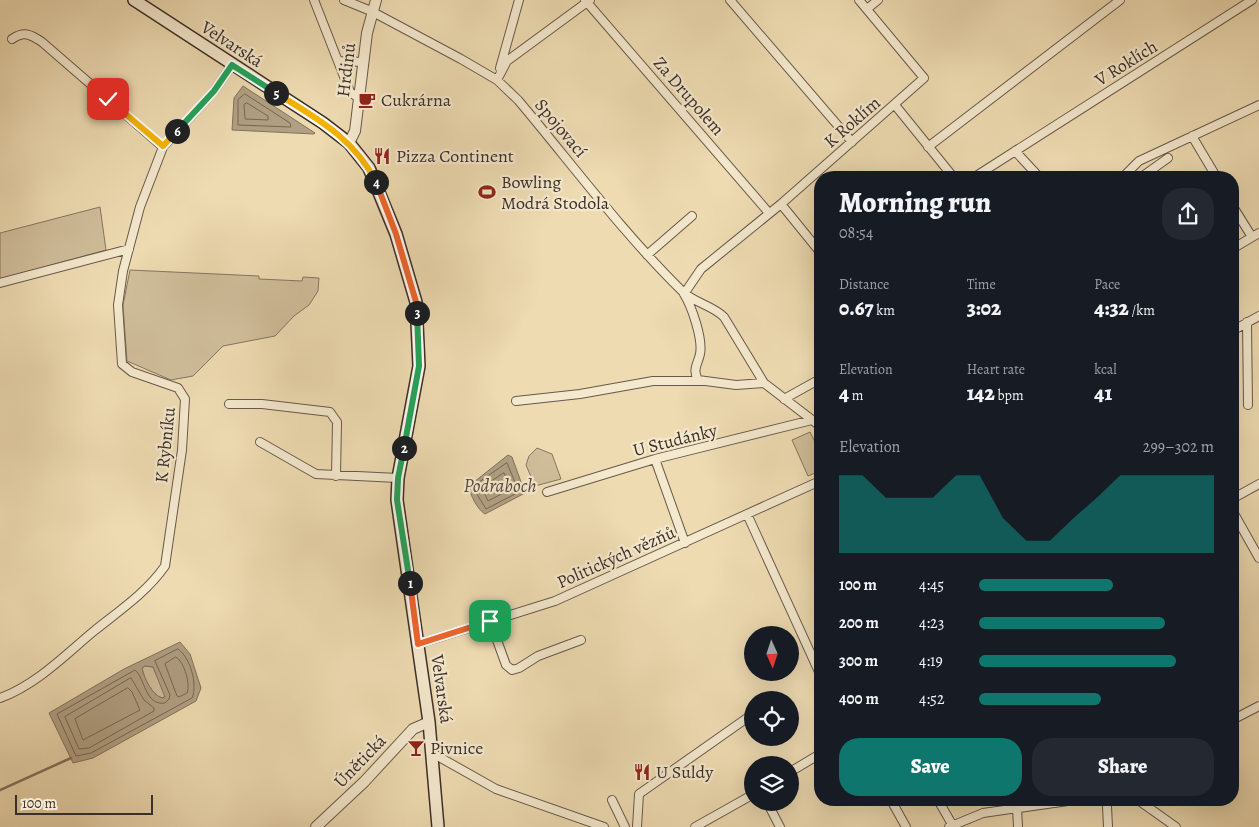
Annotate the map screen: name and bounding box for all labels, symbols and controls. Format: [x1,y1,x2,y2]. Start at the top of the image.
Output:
street label: Velvarská [196,15,268,73]
street label: V Roklích [1089,34,1162,92]
street label: Hrdinů [331,41,361,98]
street label: Za Drupolem [648,51,730,141]
pin [87,78,129,120]
pin: 5 [264,80,288,106]
text: 5 [274,84,279,103]
icon: check [94,85,122,113]
place label: Cukrárna [381,88,452,112]
cafe icon: Cukrárna [357,90,377,110]
street label: K Roklím [819,91,885,153]
street label: Spojovací [529,93,593,163]
pin: 6 [164,118,190,144]
text: 6 [174,122,181,141]
place label: Pizza Continent [396,144,514,168]
restaurant icon: Pizza Continent [372,146,392,166]
pin: 4 [364,170,388,194]
place label: Bowling Modrá Stodola [501,170,610,215]
text: 4 [373,173,380,192]
sports icon: Bowling Modrá Stodola [477,182,497,202]
text: Morning run [839,184,991,222]
button: share [1162,188,1214,240]
text: 08:54 [839,222,873,244]
text: Distance [839,275,889,294]
text: Time [967,275,996,294]
text: Pace [1094,275,1120,294]
text: 0.67 [839,294,874,322]
text: 3:02 [967,294,1001,322]
text: 4:32 [1094,294,1129,322]
pin: 3 [404,300,430,326]
text: km [874,301,895,320]
text: /km [1129,301,1155,320]
text: 3 [414,304,421,323]
text: Elevation [839,360,893,379]
text: Heart rate [967,360,1025,379]
text: kcal [1094,360,1117,379]
text: 4 [839,379,849,407]
text: 142 [967,379,995,407]
text: 41 [1094,379,1112,407]
text: m [849,386,863,405]
text: bpm [995,386,1024,405]
street label: K Rybníku [149,406,181,484]
street label: U Studánky [630,418,721,462]
pin: 2 [392,436,416,460]
text: Elevation [839,436,900,458]
text: 299–302 m [1143,436,1214,458]
text: 2 [401,439,408,458]
water label: Podraboch [464,473,537,499]
street label: Politických vězňů [553,520,679,594]
pin: 1 [398,570,422,596]
text: 1 [408,574,413,593]
text: 100 m [839,574,877,596]
text: 4:45 [919,574,944,596]
pin [469,600,511,642]
icon: arrive [476,607,504,635]
text: 200 m [839,612,879,634]
text: 4:23 [919,612,944,634]
north arrow [744,626,799,681]
map controls [744,626,799,811]
text: 300 m [839,650,878,672]
text: 4:19 [919,650,943,672]
street label: Velvarská [425,652,459,726]
text: 400 m [839,688,879,710]
text: 4:52 [919,688,945,710]
button: locate [744,691,799,746]
street label: Únětická [329,729,392,793]
place label: Pivnice [430,736,483,760]
bar icon: Pivnice [406,738,426,758]
button: Save [839,738,1022,796]
button: Share [1032,738,1214,796]
button: layers [744,756,799,811]
place label: U Suldy [656,760,714,784]
restaurant icon: U Suldy [632,762,652,782]
scale bar [15,792,152,815]
text: 100 m [22,794,56,813]

